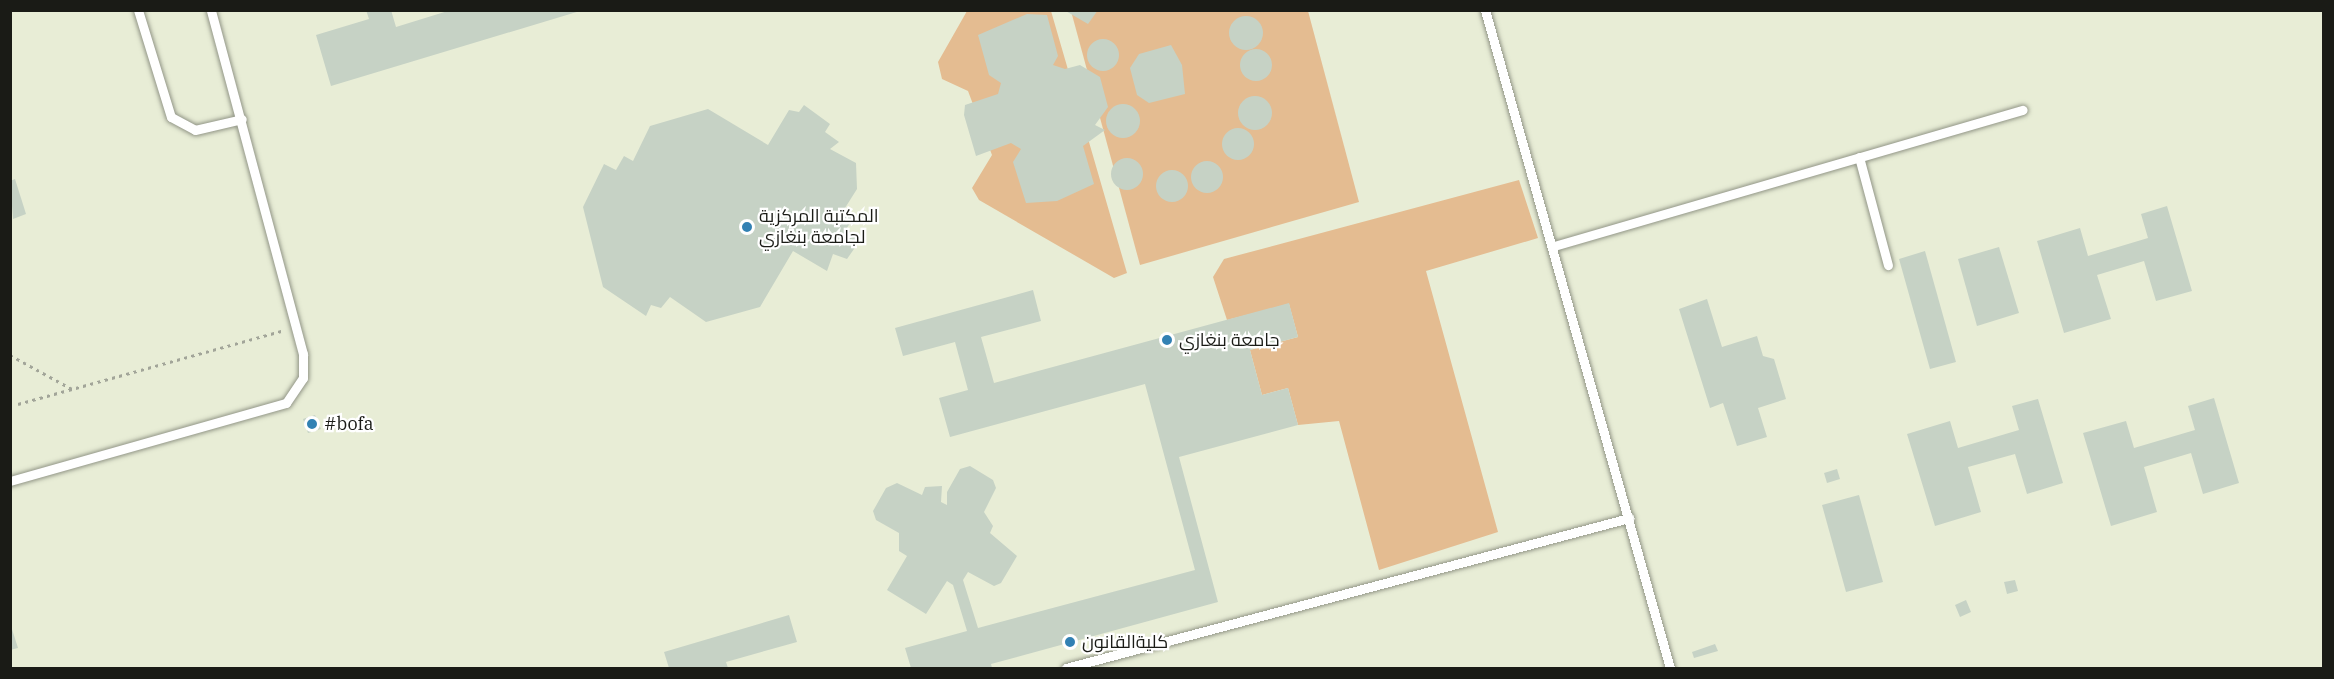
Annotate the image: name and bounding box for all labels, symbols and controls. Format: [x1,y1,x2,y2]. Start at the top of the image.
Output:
place label: المكتبة المركزية لجامعة بنغازي [759,206,879,248]
marker: المكتبة المركزية لجامعة بنغازي [740,220,754,234]
place label: جامعة بنغازي [1179,329,1280,351]
marker: جامعة بنغازي [1160,333,1174,347]
place label: #bofa [324,413,373,435]
marker: #bofa [305,417,319,431]
place label: كليةالقانون [1082,631,1168,653]
marker: كليةالقانون [1063,635,1077,649]

